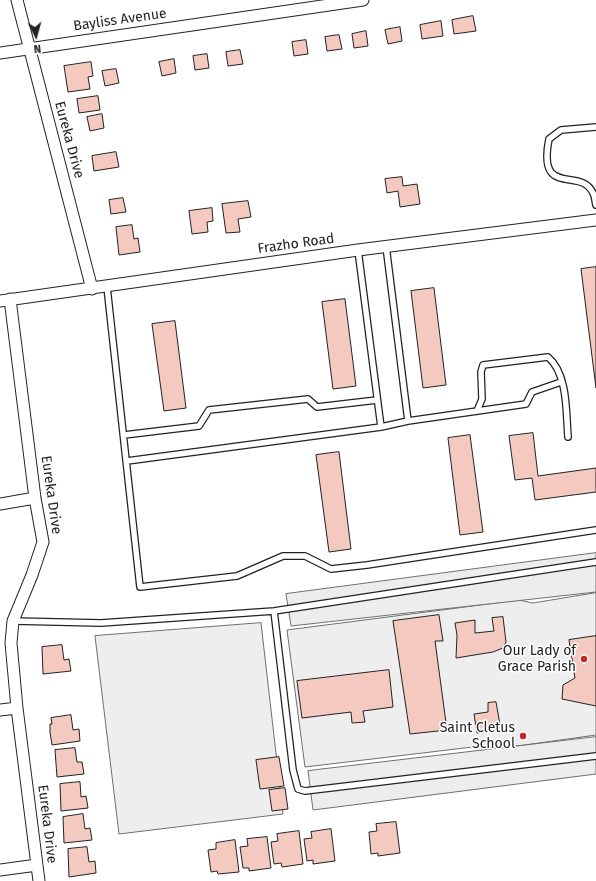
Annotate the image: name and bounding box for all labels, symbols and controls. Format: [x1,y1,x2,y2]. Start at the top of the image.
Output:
street label: Bayliss Avenue [72,5,168,35]
north arrow [16,16,56,56]
text: N [33,42,42,55]
street label: Eureka Drive [51,100,87,180]
street label: Frazho Road [257,230,335,258]
street label: Eureka Drive [37,455,65,535]
place label: Our Lady of Grace Parish [498,643,576,676]
marker: Our Lady of Grace Parish [579,654,589,664]
place label: Saint Cletus School [440,720,515,752]
marker: Saint Cletus School [518,731,528,741]
street label: Eureka Drive [34,784,60,864]

